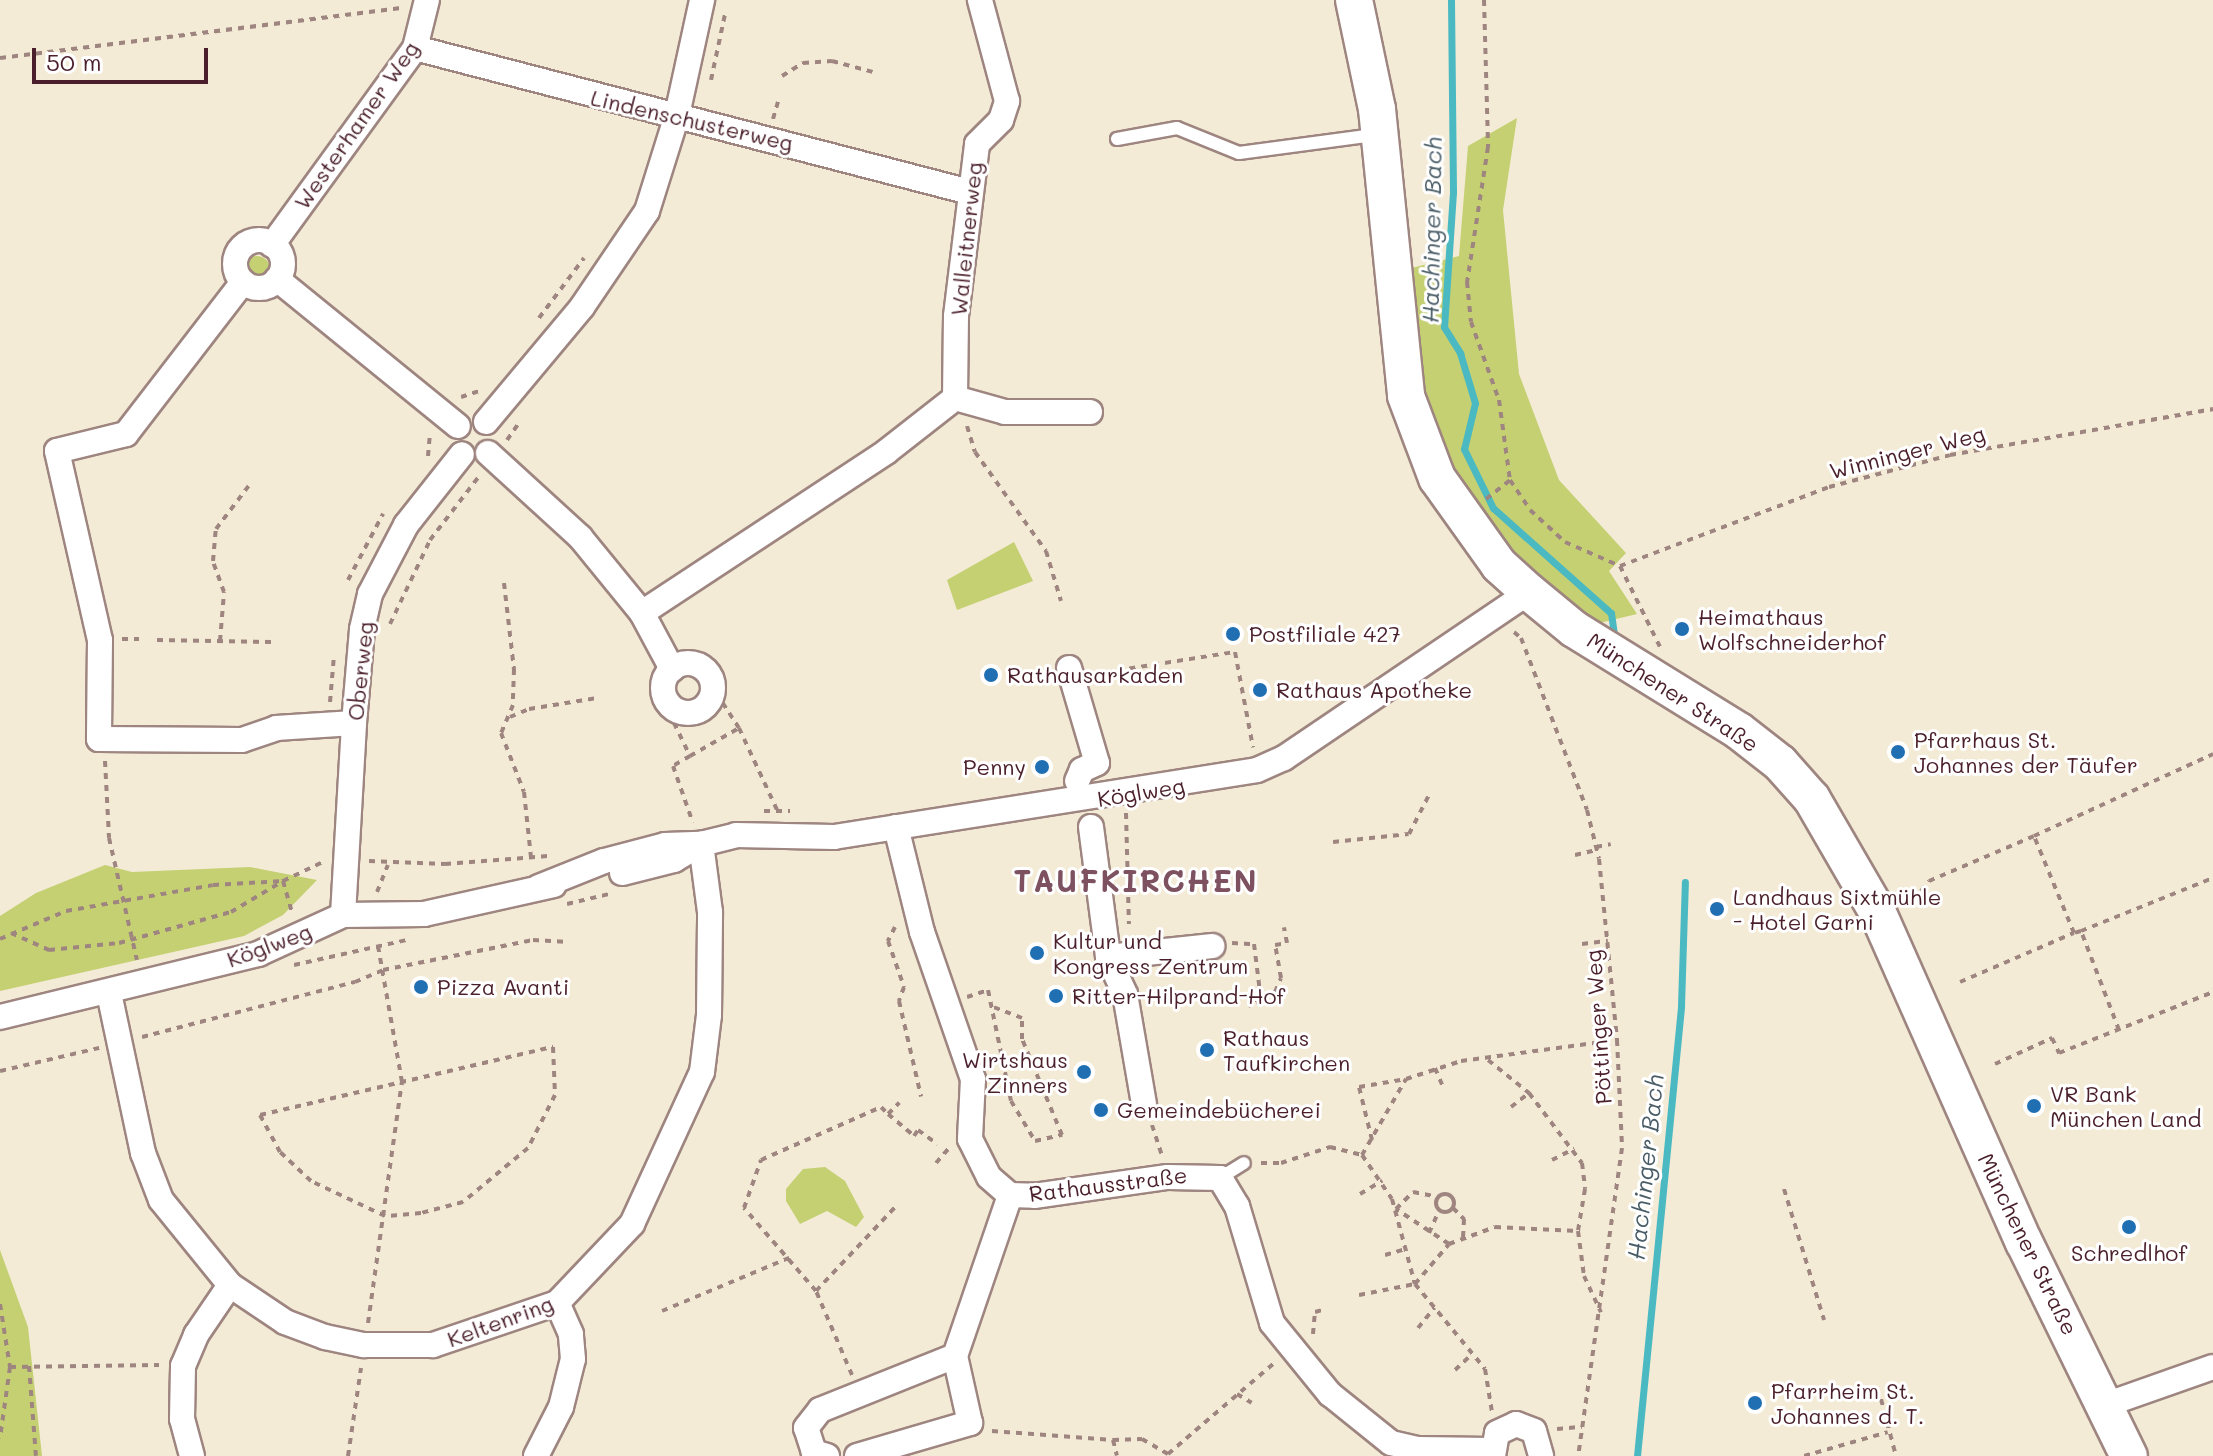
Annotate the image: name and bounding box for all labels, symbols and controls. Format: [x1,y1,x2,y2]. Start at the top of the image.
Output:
scale bar [36,32,212,82]
street label: Westerhamer Weg [288,36,424,214]
text: 50 m [46,46,102,77]
street label: Lindenschusterweg [588,84,796,156]
water label: Hachinger Bach [1415,137,1447,323]
street label: Walleitnerweg [945,161,987,317]
street label: Winninger Weg [1826,420,1988,484]
place label: Heimathaus Wolfschneiderhof [1698,603,1886,654]
street label: Oberweg [342,620,378,722]
marker: Heimathaus Wolfschneiderhof [1673,620,1691,638]
place label: Postfiliale 427 [1249,621,1401,647]
marker: Postfiliale 427 [1224,625,1242,643]
street label: Münchener Straße [1582,627,1764,757]
place label: Rathausarkaden [1007,662,1183,688]
marker: Rathausarkaden [982,666,1000,684]
place label: Rathaus Apotheke [1276,677,1472,703]
marker: Rathaus Apotheke [1251,681,1269,699]
place label: Pfarrhaus St. Johannes der Täufer [1914,726,2138,778]
marker: Pfarrhaus St. Johannes der Täufer [1889,743,1907,761]
place label: Penny [963,754,1026,780]
marker: Penny [1033,758,1051,776]
street label: Köglweg [1095,772,1187,812]
district label: TAUFKIRCHEN [1013,862,1259,898]
place label: Landhaus Sixtmühle - Hotel Garni [1733,883,1941,934]
marker: Landhaus Sixtmühle - Hotel Garni [1708,900,1726,918]
street label: Köglweg [223,918,315,972]
place label: Kultur und Kongress Zentrum [1053,927,1248,978]
marker: Kultur und Kongress Zentrum [1028,944,1046,962]
street label: Pöttinger Weg [1579,949,1617,1105]
place label: Pizza Avanti [437,974,569,1000]
marker: Pizza Avanti [412,978,430,996]
place label: Ritter-Hilprand-Hof [1072,983,1285,1009]
marker: Ritter-Hilprand-Hof [1047,987,1065,1005]
place label: Rathaus Taufkirchen [1223,1024,1350,1076]
marker: Rathaus Taufkirchen [1198,1041,1216,1059]
place label: Wirtshaus Zinners [962,1046,1068,1098]
marker: Wirtshaus Zinners [1075,1063,1093,1081]
water label: Hachinger Bach [1621,1073,1669,1261]
place label: VR Bank München Land [2050,1080,2201,1132]
place label: Gemeindebücherei [1117,1097,1321,1123]
marker: VR Bank München Land [2025,1097,2043,1115]
marker: Gemeindebücherei [1092,1101,1110,1119]
street label: Münchener Straße [1973,1149,2083,1339]
street label: Rathausstraße [1027,1161,1189,1207]
marker: Schredlhof [2120,1218,2138,1236]
place label: Schredlhof [2071,1240,2187,1266]
street label: Keltenring [443,1290,557,1352]
place label: Pfarrheim St. Johannes d. T. [1771,1377,1924,1428]
marker: Pfarrheim St. Johannes d. T. [1746,1394,1764,1412]

